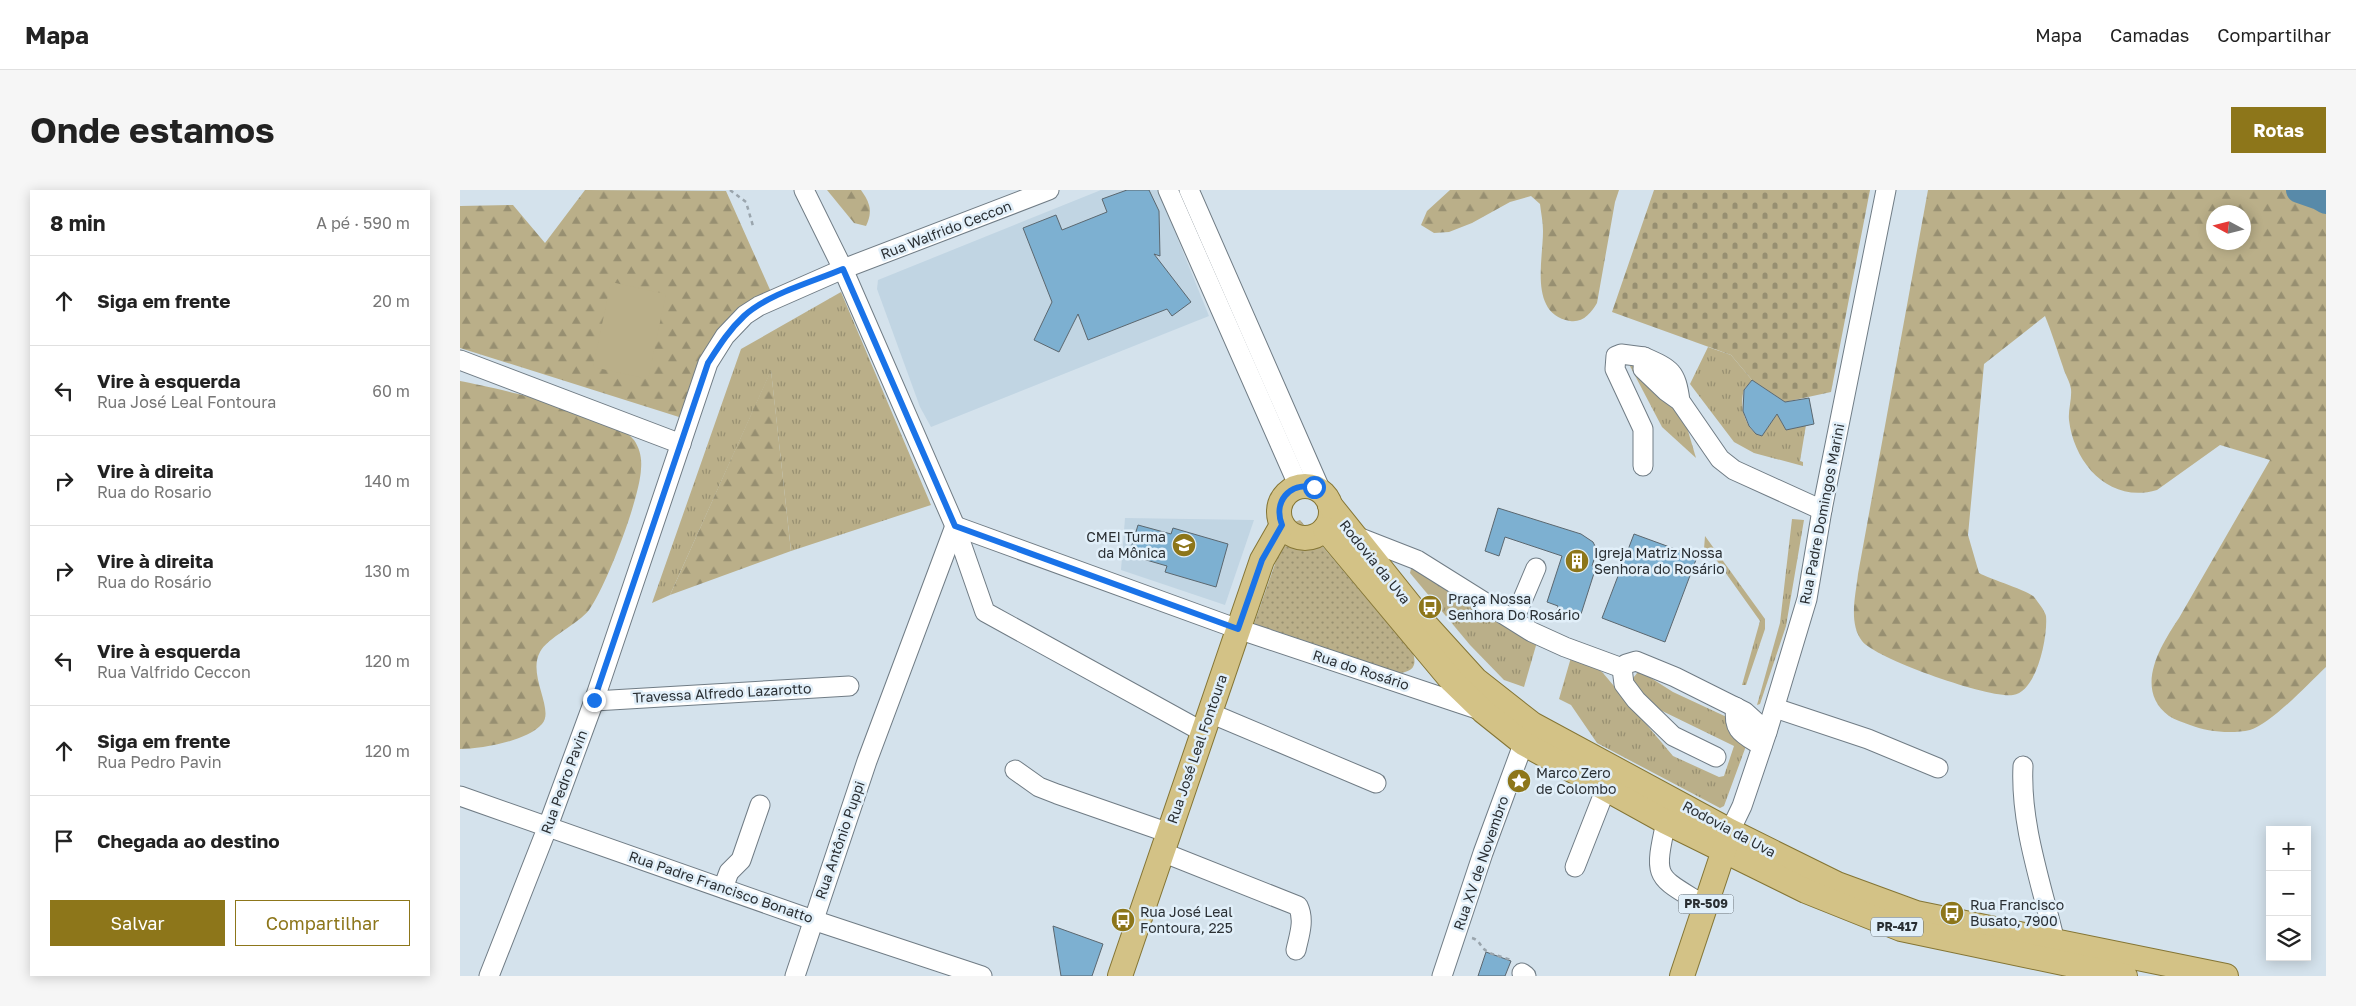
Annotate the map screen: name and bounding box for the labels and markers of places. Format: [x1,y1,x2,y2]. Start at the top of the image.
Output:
place label: CMEI Turma da Mônica [1086,528,1166,561]
school or university icon: CMEI Turma da Mônica [1171,532,1197,558]
place label: Igreja Matriz Nossa Senhora do Rosário [1594,544,1725,577]
building icon: Igreja Matriz Nossa Senhora do Rosário [1564,548,1590,574]
place label: Praça Nossa Senhora Do Rosário [1448,590,1580,623]
bus stop icon: Praça Nossa Senhora Do Rosário [1417,594,1443,620]
place label: Marco Zero de Colombo [1536,764,1616,797]
place icon: Marco Zero de Colombo [1506,768,1532,794]
place label: Rua Francisco Busato, 7900 [1970,896,2064,929]
bus stop icon: Rua Francisco Busato, 7900 [1939,900,1965,926]
place label: Rua José Leal Fontoura, 225 [1140,903,1233,936]
bus stop icon: Rua José Leal Fontoura, 225 [1110,907,1136,933]

